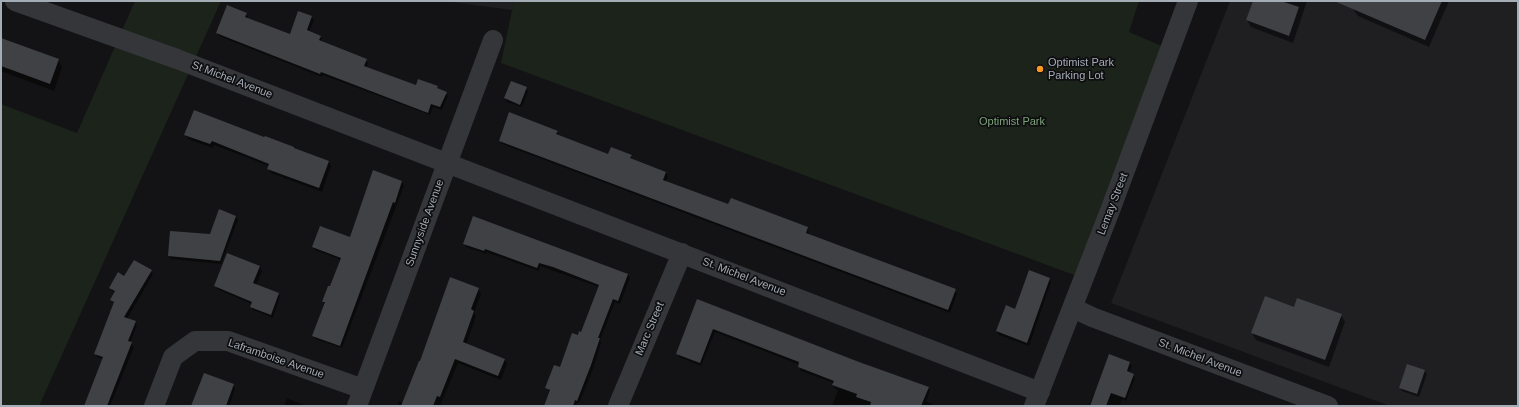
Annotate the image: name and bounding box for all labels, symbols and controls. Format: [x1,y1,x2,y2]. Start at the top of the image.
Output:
place label: Optimist Park Parking Lot [1048,56,1114,82]
street label: St Michel Avenue [190,59,274,101]
marker: Optimist Park Parking Lot [1035,64,1045,74]
park label: Optimist Park [979,115,1045,129]
street label: Lemay Street [1095,171,1131,237]
street label: Sunnyside Avenue [403,178,447,268]
street label: St. Michel Avenue [700,255,788,299]
street label: Marc Street [633,300,667,358]
street label: Laframboise Avenue [226,336,326,382]
street label: St. Michel Avenue [1156,336,1244,380]

